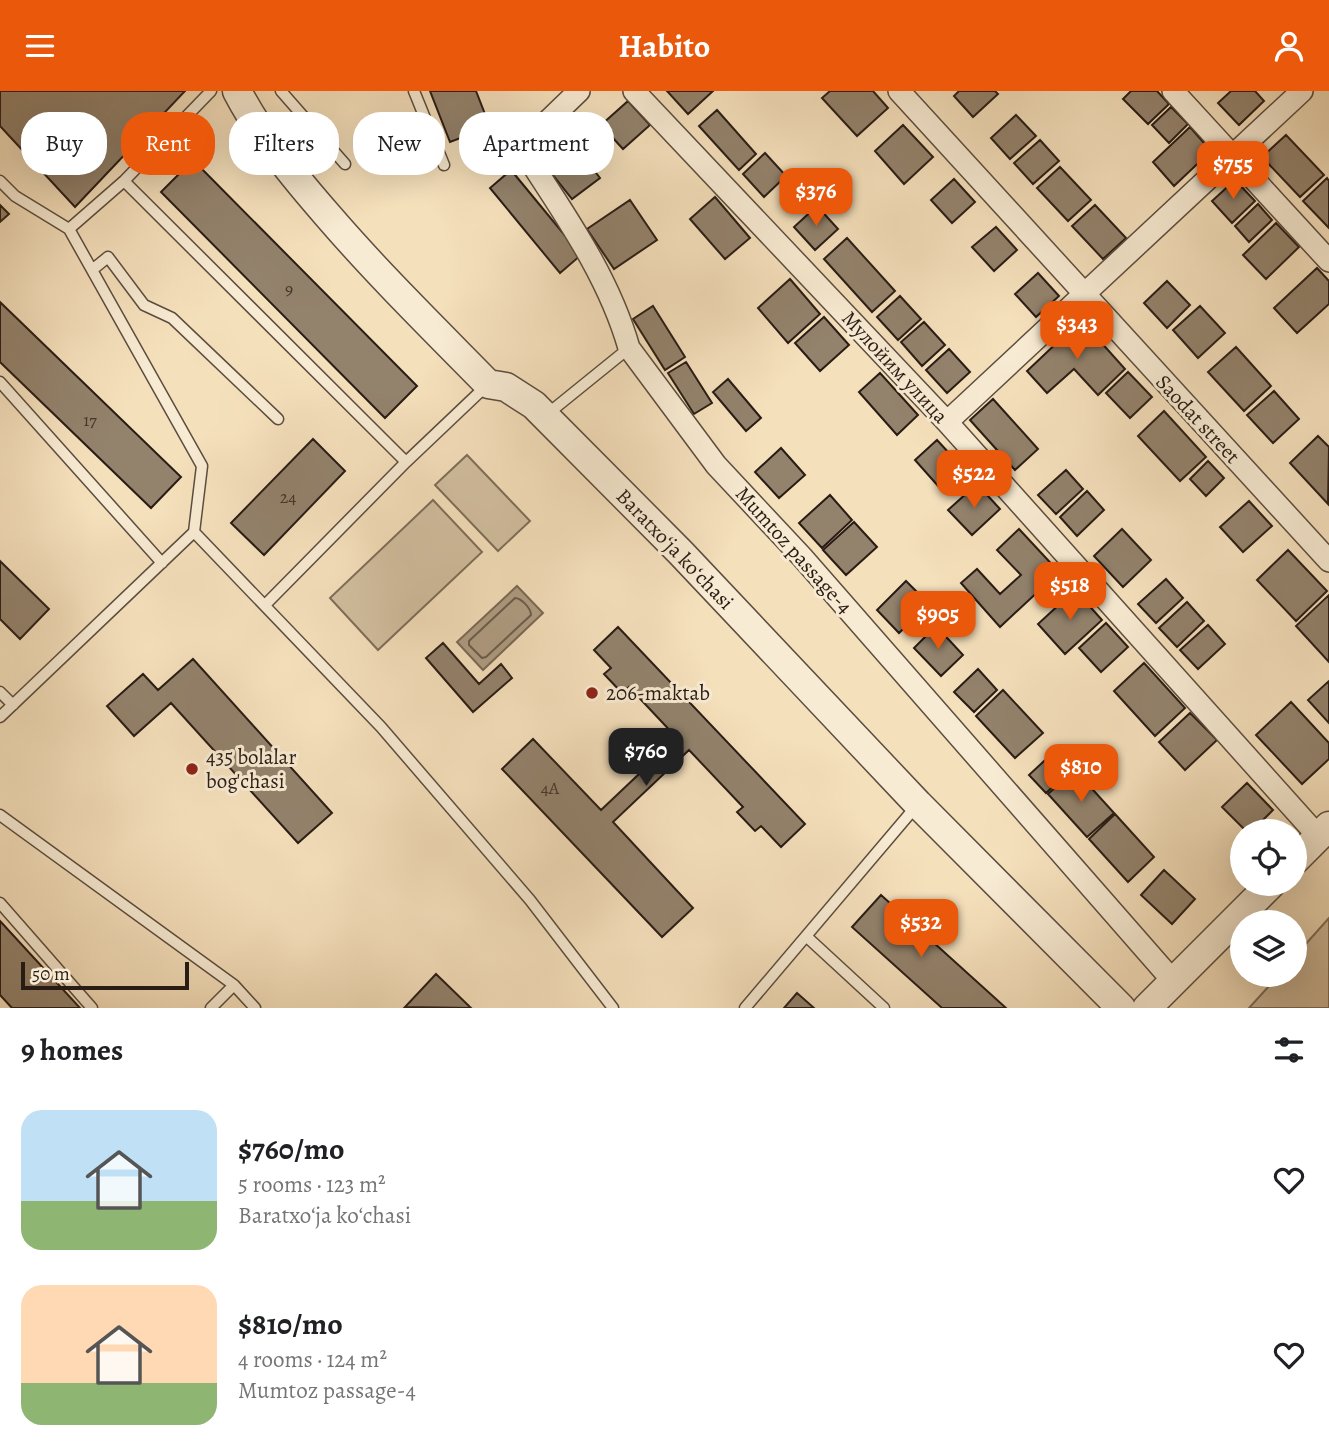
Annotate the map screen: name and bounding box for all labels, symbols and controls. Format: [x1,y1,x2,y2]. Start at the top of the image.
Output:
text: Habito [619,24,710,68]
icon: menu [21,27,59,65]
icon: person [1270,27,1308,65]
chip: Buy [21,112,107,175]
chip: Rent [121,112,215,175]
chip: Filters [229,112,339,175]
chip: New [353,112,445,175]
chip: Apartment [459,112,614,175]
pin: $755 [1192,141,1274,201]
text: $755 [1213,148,1253,179]
pin: $376 [775,169,857,228]
text: $376 [795,175,837,206]
house number: 9 [285,277,293,301]
pin: $343 [1036,301,1118,361]
street label: Мулойим улица [836,305,955,430]
text: $343 [1056,308,1098,339]
street label: Saodat street [1150,368,1246,470]
house number: 17 [83,408,97,432]
pin: $522 [933,451,1015,510]
text: $522 [953,457,995,488]
street label: Mumtoz passage-4 [729,480,859,620]
street label: Baratxoʻja koʻchasi [610,482,740,616]
house number: 24 [280,485,296,509]
pin: $518 [1029,563,1111,622]
text: $518 [1050,569,1090,600]
pin: $905 [897,591,979,651]
text: $905 [917,598,959,629]
place label: 206-maktab [606,679,710,707]
marker: 206-maktab [584,685,600,701]
pin: $760 [605,729,687,788]
text: $760 [625,735,667,766]
place label: 435 bolalar bog'chasi [206,743,296,795]
pin: $810 [1040,745,1122,804]
text: $810 [1060,751,1102,782]
marker: 435 bolalar bog'chasi [184,761,200,777]
house number: 4A [541,776,560,800]
map controls [1230,819,1307,987]
button: locate [1230,819,1307,896]
pin: $532 [880,899,962,959]
text: $532 [900,906,942,937]
button: layers [1230,910,1307,987]
scale bar [21,959,189,991]
text: 50 m [32,961,70,987]
text: 9 homes [21,1030,123,1070]
icon: filters [1270,1031,1308,1069]
text: $760/mo [238,1129,344,1169]
icon: home [77,1138,161,1222]
icon: heart [1270,1161,1308,1199]
text: 5 rooms · 123 m² [238,1169,386,1200]
text: Baratxoʻja koʻchasi [238,1200,411,1231]
text: $810/mo [238,1304,343,1344]
icon: home [77,1313,161,1397]
icon: heart [1270,1336,1308,1374]
text: 4 rooms · 124 m² [238,1344,387,1375]
text: Mumtoz passage-4 [238,1375,416,1406]

